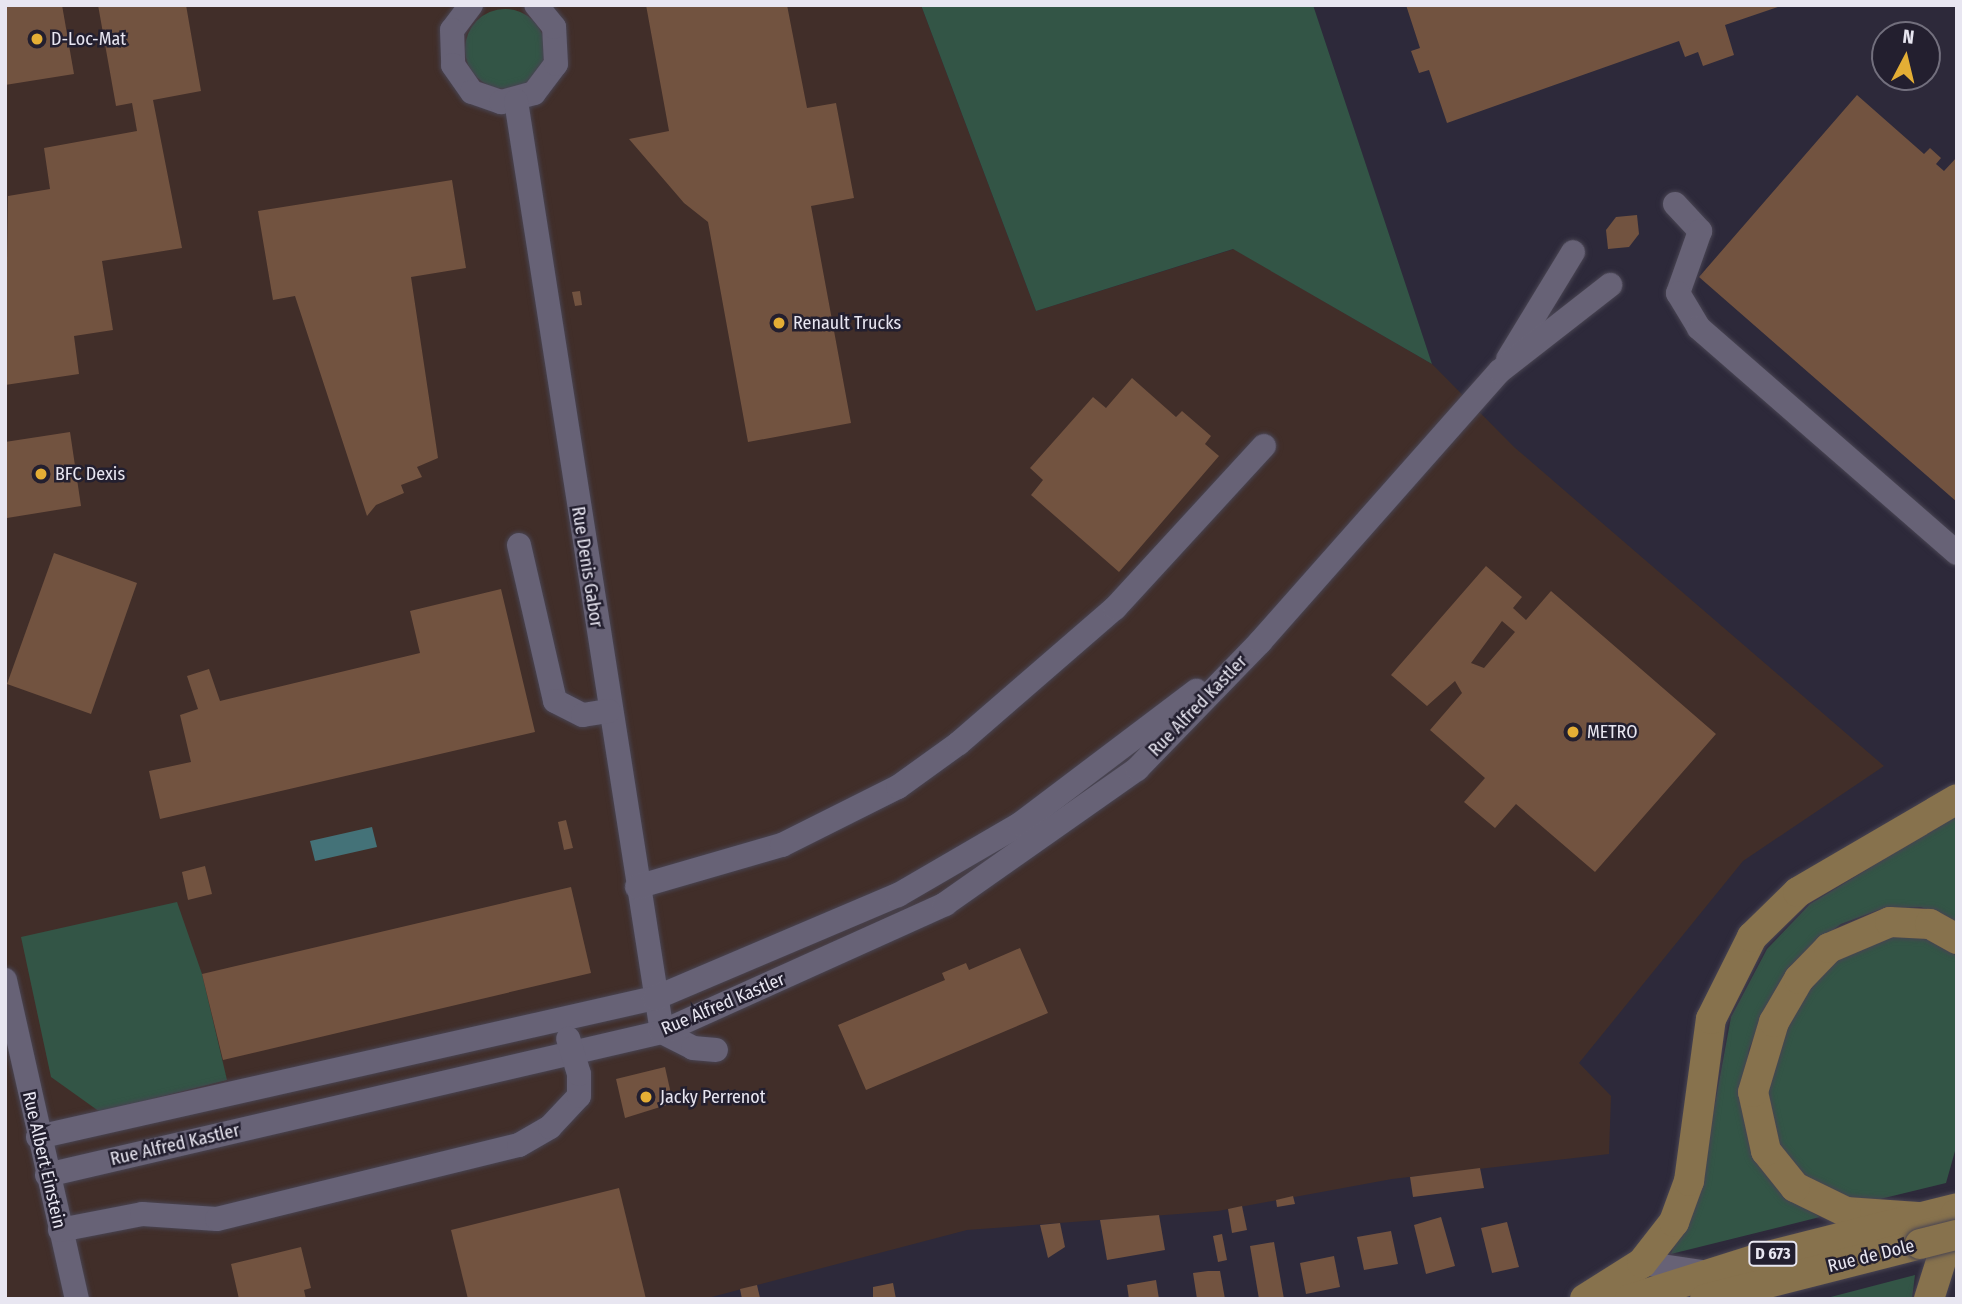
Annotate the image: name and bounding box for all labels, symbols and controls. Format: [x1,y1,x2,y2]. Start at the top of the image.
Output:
north arrow [1871,21,1941,91]
text: N [1901,25,1915,49]
place label: D-Loc-Mat [51,28,126,50]
marker: D-Loc-Mat [29,31,45,47]
place label: Renault Trucks [793,312,901,334]
marker: Renault Trucks [771,315,787,331]
place label: BFC Dexis [55,463,125,485]
marker: BFC Dexis [33,466,49,482]
street label: Rue Denis Gabor [567,505,607,629]
street label: Rue Alfred Kastler [1144,651,1252,761]
place label: METRO [1587,721,1638,743]
marker: METRO [1565,724,1581,740]
street label: Rue Alfred Kastler [658,968,788,1040]
place label: Jacky Perrenot [660,1086,766,1108]
street label: Rue Albert Einstein [18,1089,70,1231]
marker: Jacky Perrenot [638,1089,654,1105]
street label: Rue Alfred Kastler [108,1120,242,1170]
street label: Rue de Dole [1825,1235,1917,1277]
road number: D 673 [1747,1242,1799,1266]

